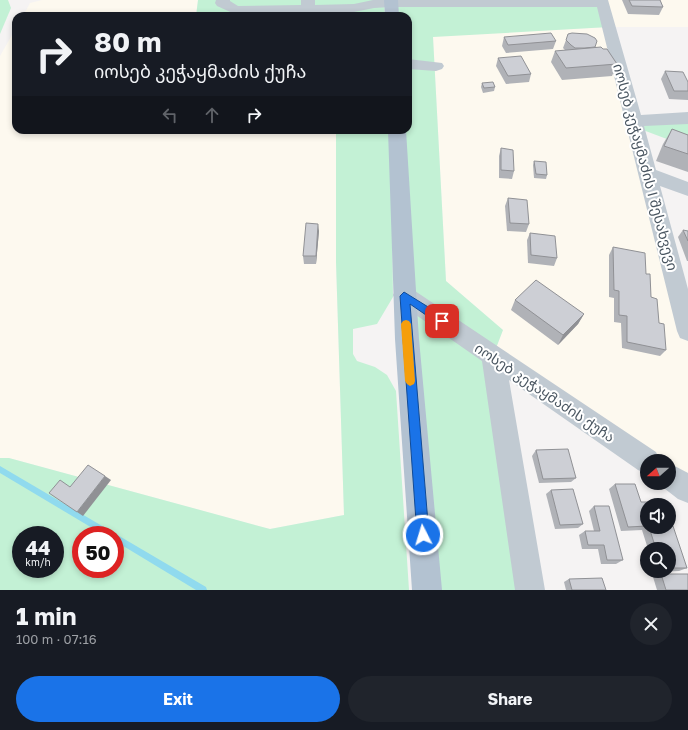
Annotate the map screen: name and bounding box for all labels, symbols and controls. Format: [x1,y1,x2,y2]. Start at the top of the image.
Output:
text: 80 m [94,25,162,58]
icon: right [28,28,80,80]
text: იოსებ კეჭაყმაძის ქუჩა [94,60,306,82]
street label: იოსებ კეჭაყმაძის I შესახვევი [609,62,682,273]
icon: left [159,104,181,126]
icon: ahead [201,104,223,126]
icon: right [243,104,265,126]
pin [425,304,459,338]
icon: arrive [431,310,453,332]
street label: იოსებ კეჭაყმაძის ქუჩა [471,339,618,446]
north arrow [640,454,676,490]
map controls [640,454,676,578]
button: sound [640,498,676,534]
position arrow [402,514,444,556]
speed limit sign: 50 [72,526,124,578]
text: 44 [25,535,50,559]
button: search [640,542,676,578]
text: km/h [25,556,51,568]
text: 1 min [16,601,76,630]
button: close [630,603,672,645]
text: 100 m · 07:16 [16,631,97,647]
button: Exit [16,676,340,722]
button: Share [348,676,672,722]

